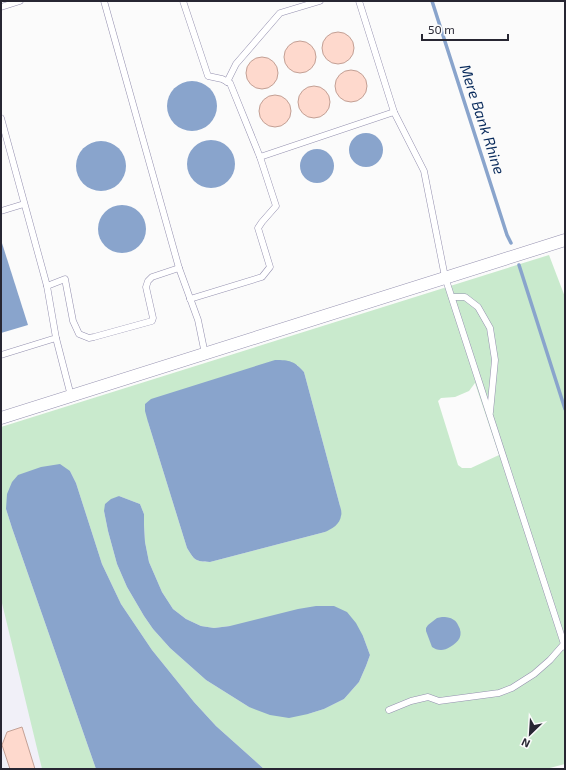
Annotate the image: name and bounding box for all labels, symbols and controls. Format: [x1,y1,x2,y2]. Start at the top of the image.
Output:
scale bar [422,16,508,42]
text: 50 m [428,22,455,36]
water label: Mere Bank Rhine [457,62,509,176]
north arrow [510,714,550,754]
text: N [519,736,532,751]

